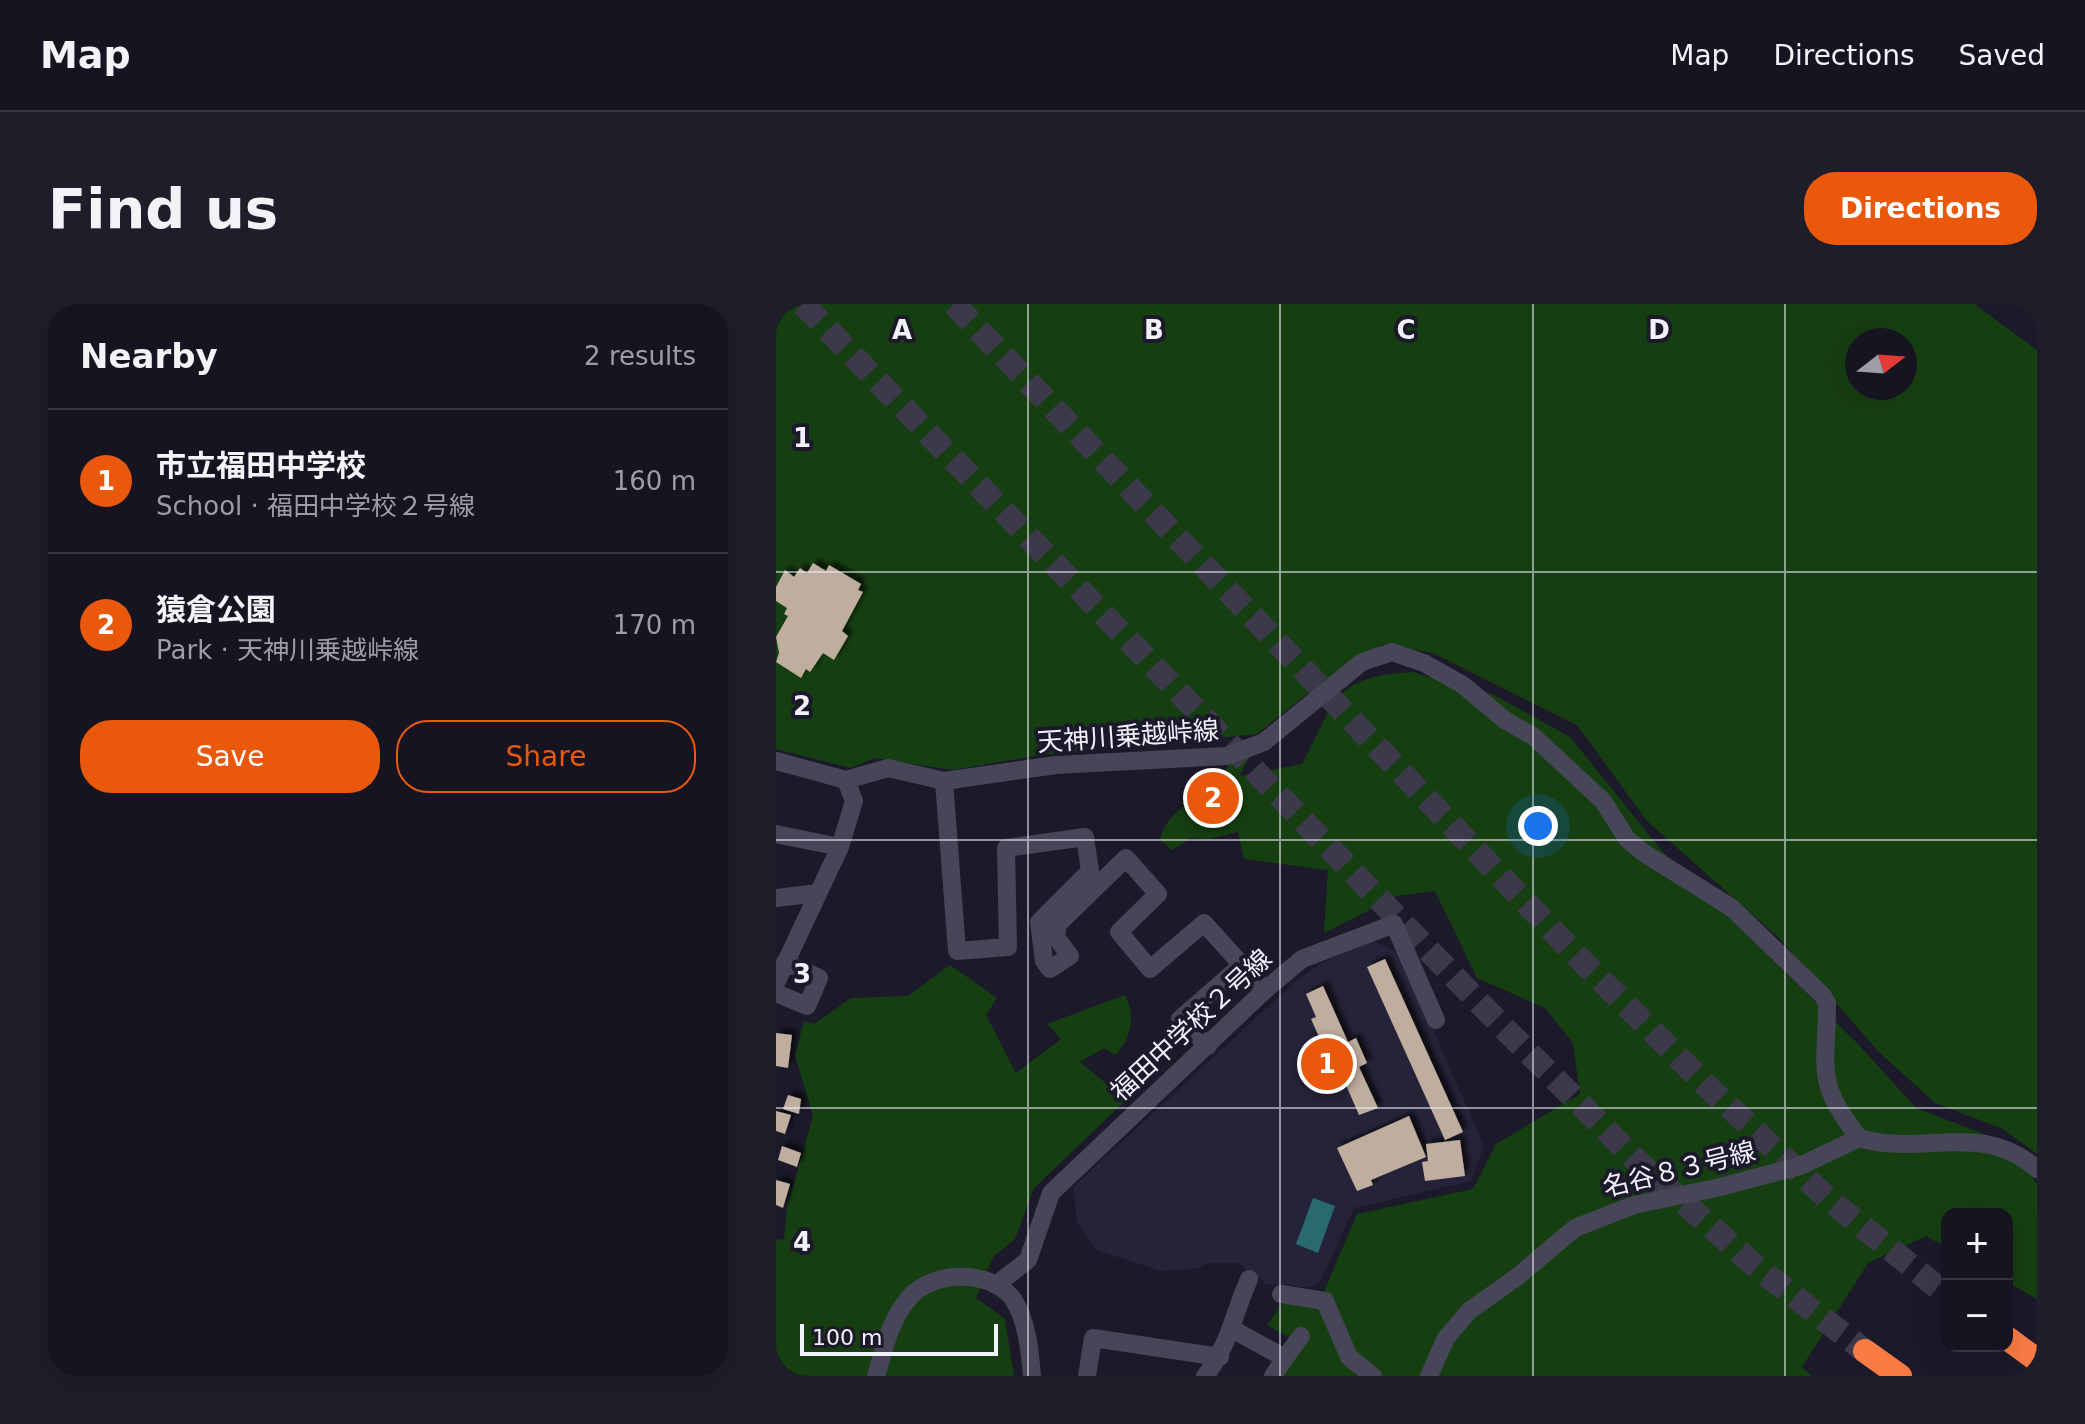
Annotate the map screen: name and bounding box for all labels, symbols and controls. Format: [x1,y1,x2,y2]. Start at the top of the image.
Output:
text: Map [40,33,131,77]
text: Map [1670,39,1729,72]
text: Directions [1773,39,1914,72]
text: Saved [1958,39,2045,72]
button: Directions [1804,172,2037,245]
text: Find us [48,176,278,241]
text: A [892,315,912,345]
text: B [1144,315,1164,345]
text: C [1396,315,1416,345]
text: D [1648,315,1670,345]
north arrow [1845,328,1917,400]
text: Nearby [80,336,218,376]
text: 2 results [584,341,696,371]
text: 1 [793,423,811,453]
text: 市立福田中学校 [156,448,366,483]
text: 1 [97,466,115,496]
text: 160 m [613,466,696,496]
text: School · 福田中学校２号線 [156,491,475,521]
text: 猿倉公園 [156,592,276,627]
text: 2 [97,610,115,640]
text: 170 m [613,610,696,640]
text: Park · 天神川乗越峠線 [156,635,419,665]
text: 2 [793,691,811,721]
street label: 天神川乗越峠線 [1036,715,1220,757]
button: Save [80,720,380,793]
button: Share [396,720,696,793]
pin: 2 [1187,768,1239,828]
your location [1518,806,1558,846]
street label: 福田中学校２号線 [1105,943,1277,1107]
text: 3 [793,959,811,989]
pin: 1 [1301,1034,1353,1094]
street label: 名谷８３号線 [1600,1136,1758,1202]
map controls [1941,1208,2013,1352]
button: + [1941,1208,2013,1280]
text: 4 [793,1227,811,1257]
button: − [1941,1280,2013,1352]
scale bar [800,1320,998,1356]
text: 100 m [812,1325,882,1350]

